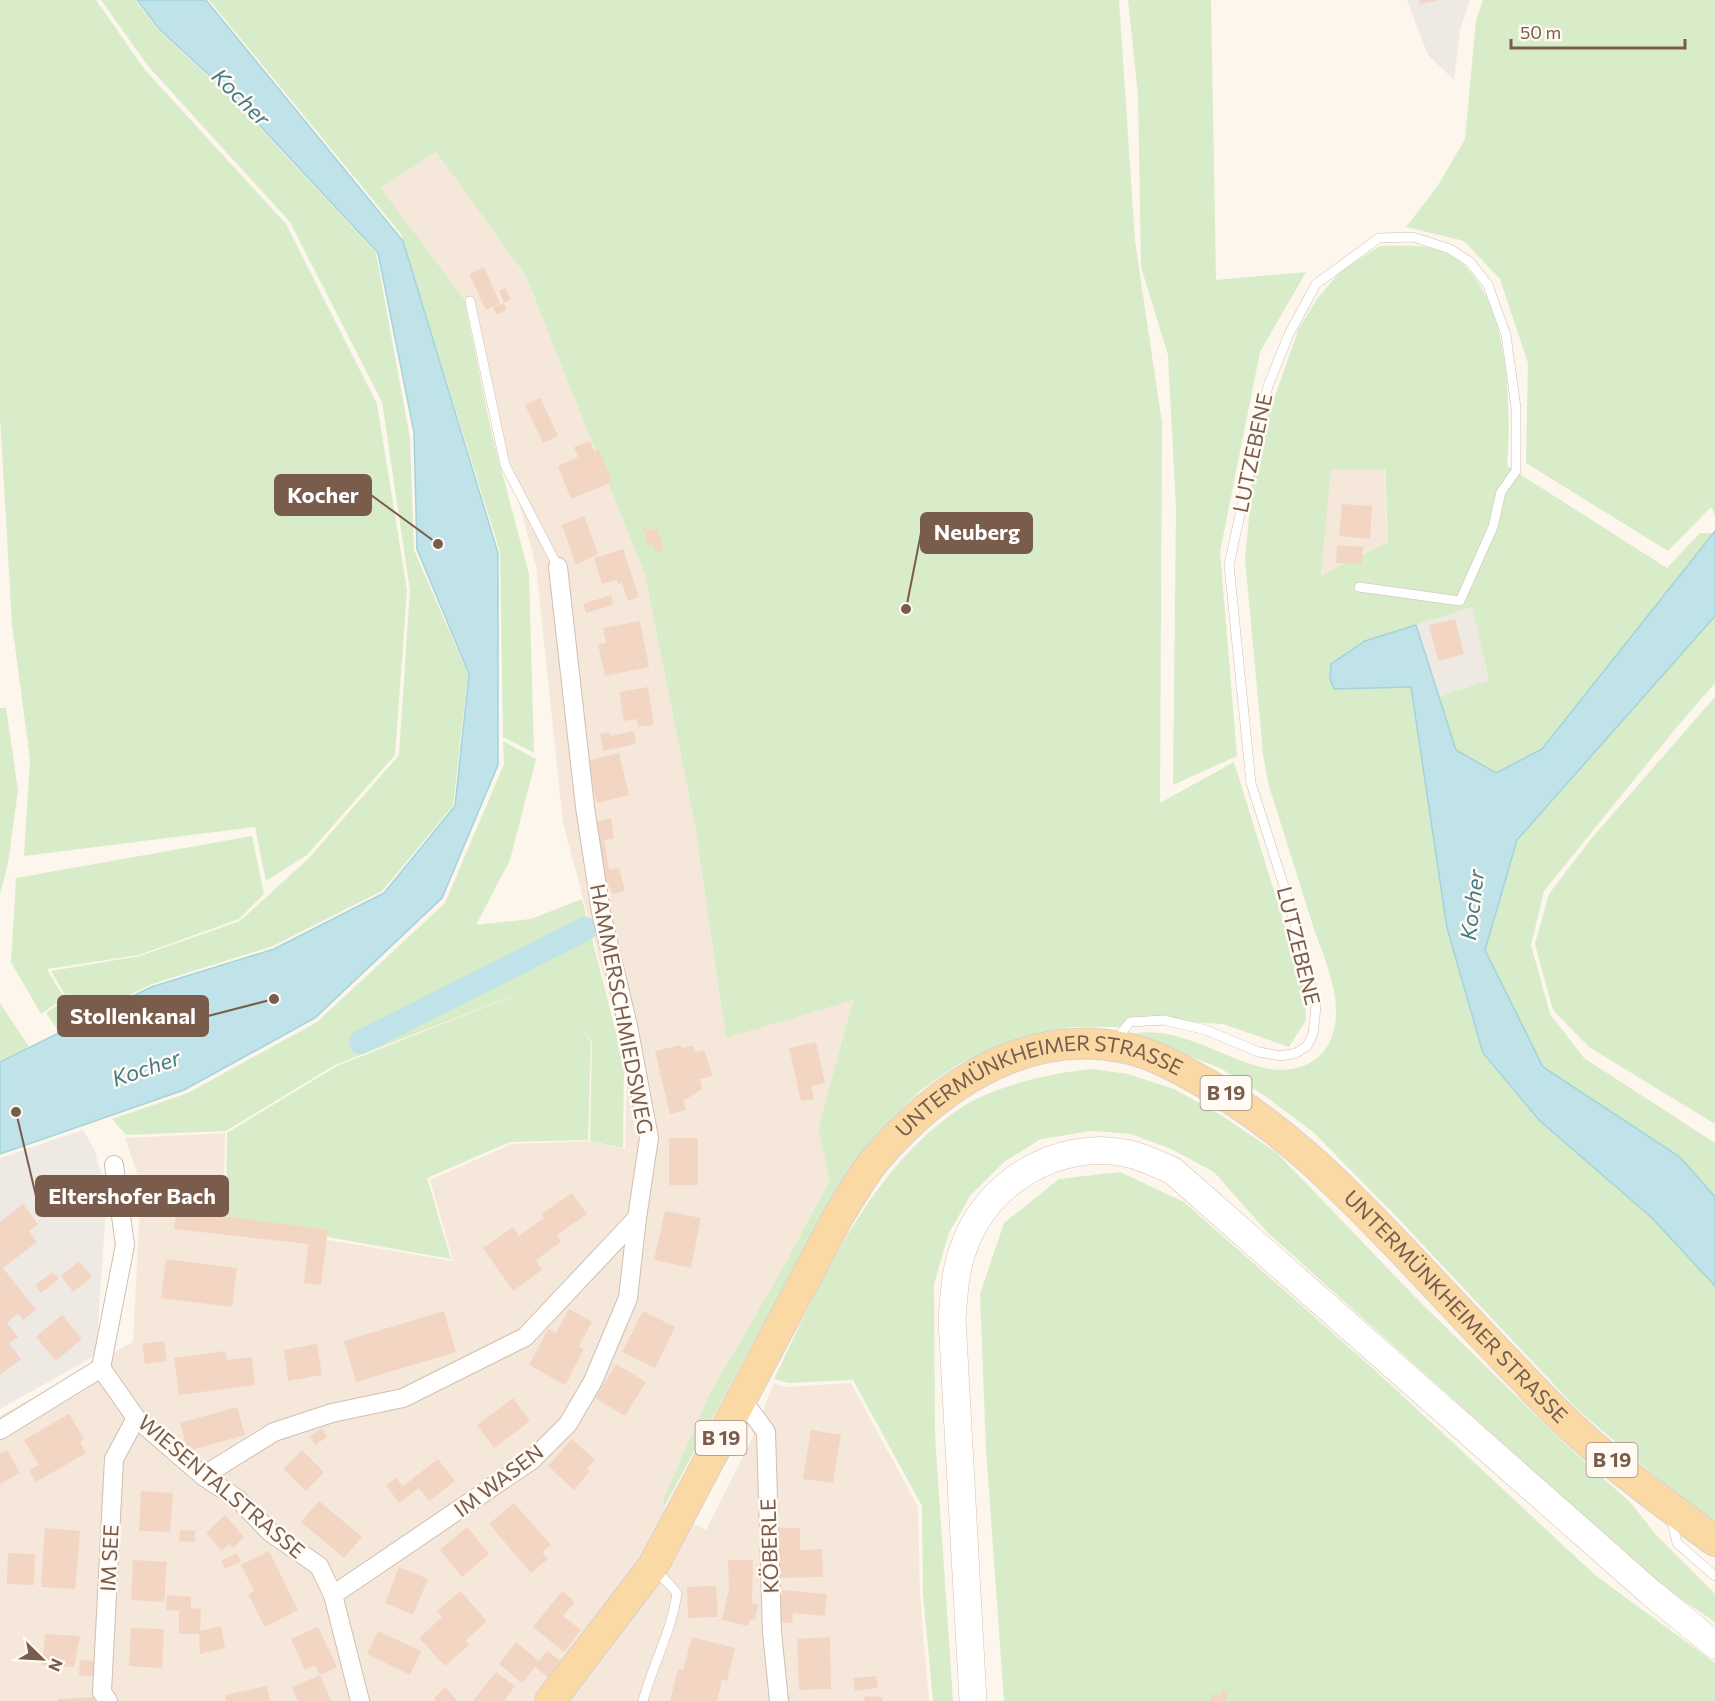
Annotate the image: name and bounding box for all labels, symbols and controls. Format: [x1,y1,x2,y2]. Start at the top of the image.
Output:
scale bar [1511,12,1685,50]
text: 50 m [1520,21,1561,43]
water label: Kocher [207,62,277,132]
street label: LUTZEBENE [1227,391,1276,515]
callout: Kocher [275,475,371,515]
text: Kocher [287,481,359,508]
callout: Neuberg [921,513,1032,553]
text: Neuberg [934,518,1020,545]
water label: Kocher [1454,867,1489,942]
street label: HAMMERSCHMIEDSWEG [586,881,659,1136]
street label: LUTZEBENE [1273,884,1326,1008]
callout: Stollenkanal [58,996,208,1036]
text: Stollenkanal [70,1002,196,1029]
street label: UNTERMÜNKHEIMER STRASSE [890,1029,1187,1141]
water label: Kocher [108,1043,185,1092]
road number: B 19 [1200,1076,1252,1110]
callout: Eltershofer Bach [36,1176,228,1216]
text: Eltershofer Bach [48,1182,216,1209]
street label: UNTERMÜNKHEIMER STRASSE [1340,1184,1573,1427]
street label: WIESENTALSTRASSE [134,1409,310,1563]
road number: B 19 [696,1421,746,1455]
street label: IM WASEN [449,1438,548,1521]
road number: B 19 [1586,1443,1638,1477]
street label: KÖBERLE [754,1498,783,1594]
street label: IM SEE [94,1524,123,1592]
north arrow [12,1629,72,1689]
text: N [45,1656,67,1675]

